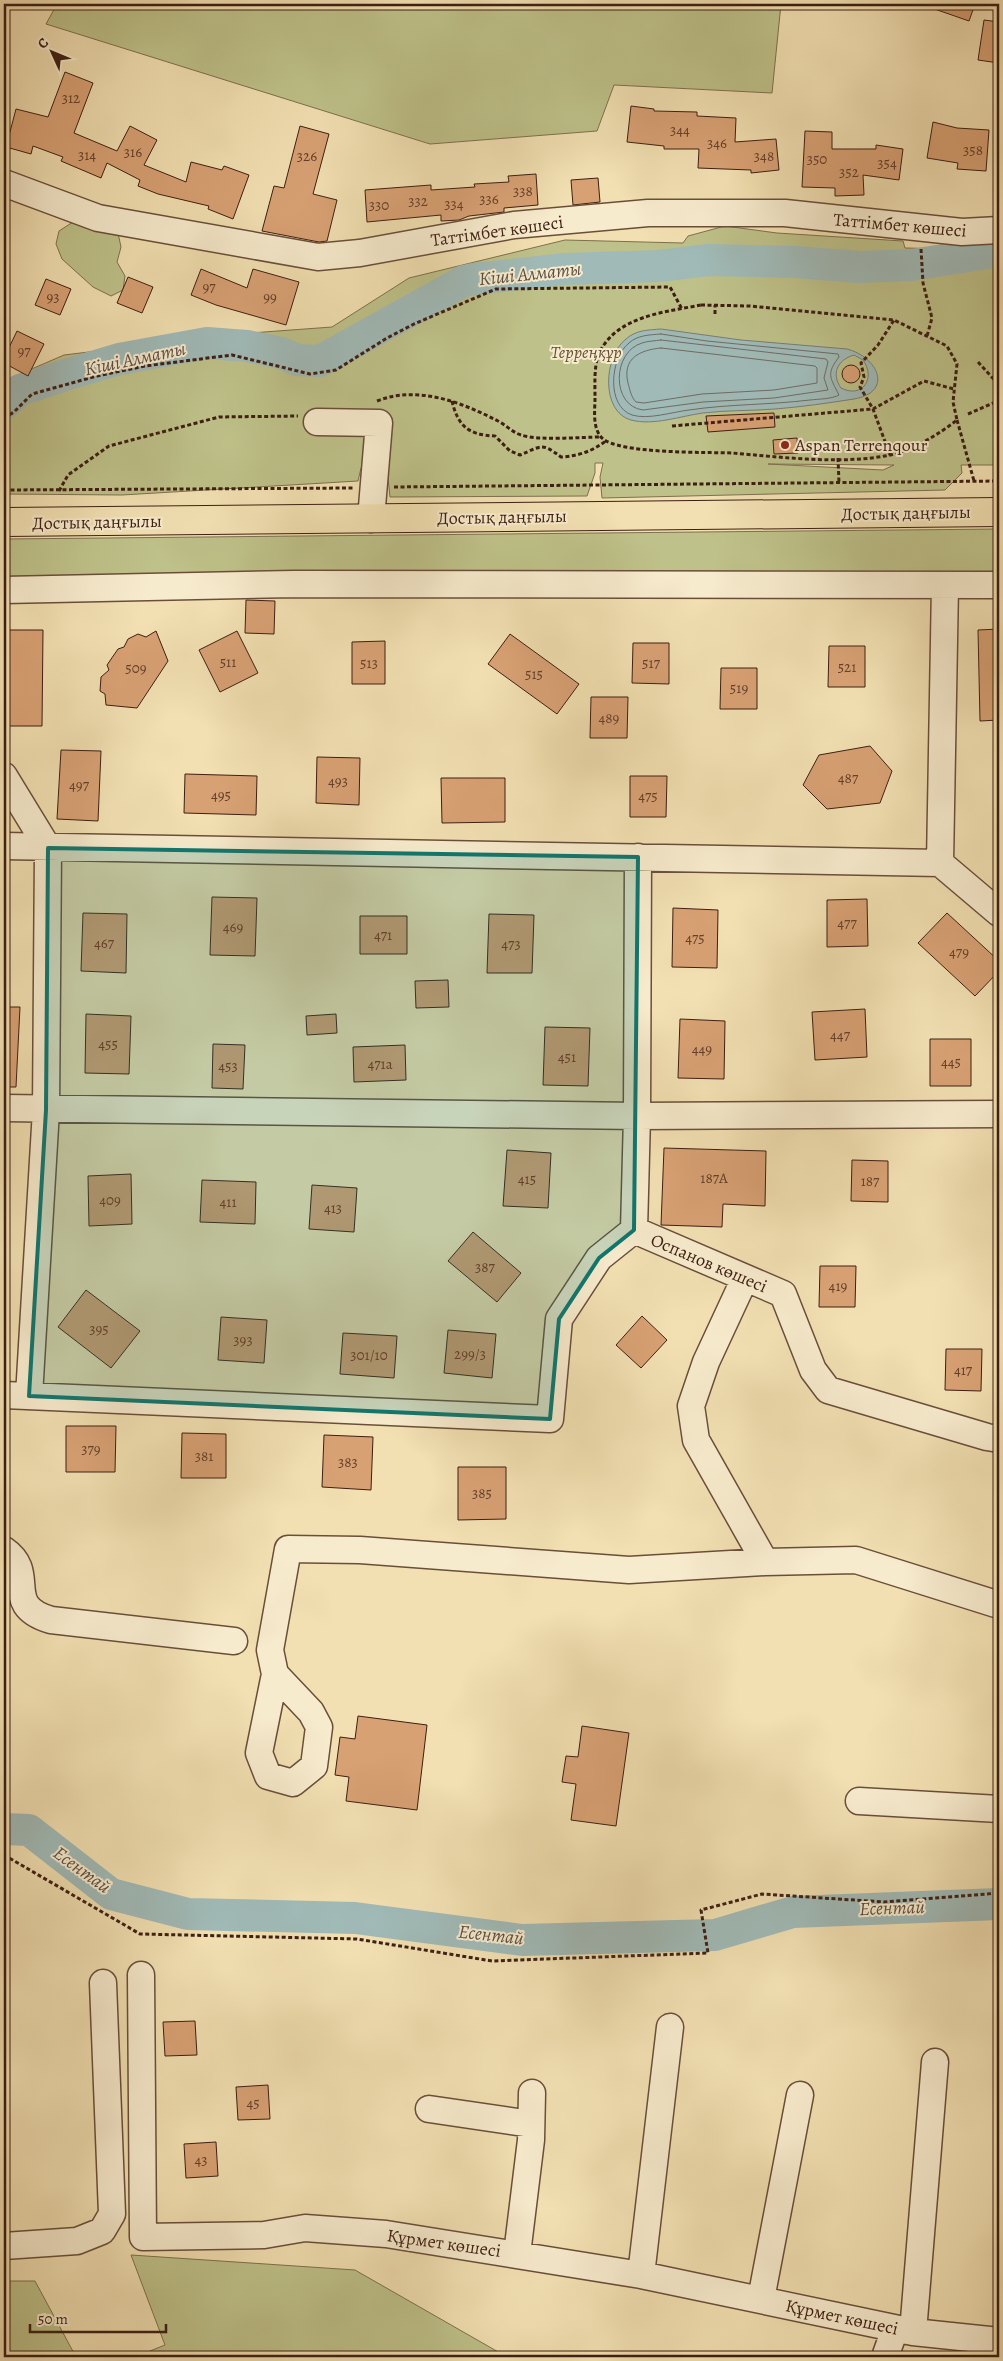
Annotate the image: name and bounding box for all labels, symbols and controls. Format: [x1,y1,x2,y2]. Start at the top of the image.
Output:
north arrow [28,28,78,78]
text: С [33,33,53,53]
house number: 312 [62,88,80,108]
house number: 344 [670,120,690,140]
house number: 346 [707,133,727,153]
house number: 358 [963,140,983,160]
house number: 316 [124,142,142,162]
house number: 314 [78,145,96,165]
house number: 326 [297,146,317,166]
house number: 348 [754,146,774,166]
house number: 350 [807,149,827,169]
house number: 354 [877,153,897,173]
house number: 352 [839,162,859,182]
house number: 338 [513,181,533,201]
house number: 336 [479,189,499,209]
house number: 332 [408,191,428,211]
house number: 334 [444,194,464,214]
house number: 330 [369,195,389,215]
street label: Таттімбет көшесі [832,207,968,243]
street label: Таттімбет көшесі [429,210,565,252]
water label: Кіші Алматы [477,256,583,292]
house number: 97 [202,277,216,297]
house number: 93 [46,287,60,307]
house number: 99 [263,287,277,307]
water label: Кіші Алматы [82,336,188,382]
park label: Терреңқұр [550,340,622,364]
house number: 97 [17,341,31,361]
place label: Aspan Terrenqour [794,433,927,457]
marker: Aspan Terrenqour [779,439,791,451]
street label: Достық даңғылы [841,500,971,526]
street label: Достық даңғылы [437,504,567,530]
street label: Достық даңғылы [32,509,162,535]
house number: 511 [220,652,236,672]
house number: 513 [360,653,378,673]
house number: 517 [642,653,661,673]
house number: 521 [838,657,856,677]
house number: 509 [125,658,147,678]
house number: 515 [525,664,543,684]
house number: 519 [730,678,748,698]
house number: 489 [599,708,620,728]
house number: 487 [838,768,859,788]
house number: 493 [328,771,348,791]
house number: 497 [69,775,90,795]
house number: 495 [211,785,231,805]
house number: 475 [638,786,658,806]
house number: 477 [837,913,857,933]
house number: 469 [223,917,243,937]
house number: 471 [374,925,392,945]
house number: 475 [685,928,705,948]
house number: 467 [94,933,115,953]
house number: 473 [501,934,521,954]
house number: 479 [949,942,969,962]
house number: 447 [830,1025,851,1045]
house number: 455 [98,1034,118,1054]
house number: 449 [692,1039,712,1059]
house number: 451 [558,1047,576,1067]
house number: 445 [941,1052,961,1072]
house number: 471а [367,1054,393,1074]
house number: 453 [218,1056,238,1076]
house number: 187А [700,1168,728,1188]
house number: 415 [518,1169,536,1189]
house number: 187 [861,1171,880,1191]
house number: 409 [99,1190,121,1210]
house number: 411 [219,1192,237,1212]
house number: 413 [324,1198,342,1218]
street label: Оспанов көшесі [647,1228,771,1298]
house number: 387 [475,1257,496,1277]
house number: 419 [829,1276,848,1296]
house number: 395 [89,1319,109,1339]
house number: 393 [233,1330,253,1350]
house number: 299/3 [454,1344,486,1364]
house number: 301/10 [350,1345,388,1365]
house number: 417 [954,1360,973,1380]
house number: 379 [81,1439,101,1459]
house number: 381 [195,1446,213,1466]
house number: 383 [338,1452,358,1472]
house number: 385 [472,1483,492,1503]
water label: Есентай [48,1840,116,1900]
water label: Есентай [859,1894,925,1922]
water label: Есентай [457,1919,525,1951]
house number: 45 [246,2093,260,2113]
house number: 43 [194,2150,208,2170]
street label: Құрмет көшесі [386,2223,502,2263]
street label: Құрмет көшесі [783,2293,901,2341]
scale bar [30,2301,166,2333]
text: 50 m [38,2309,68,2329]

